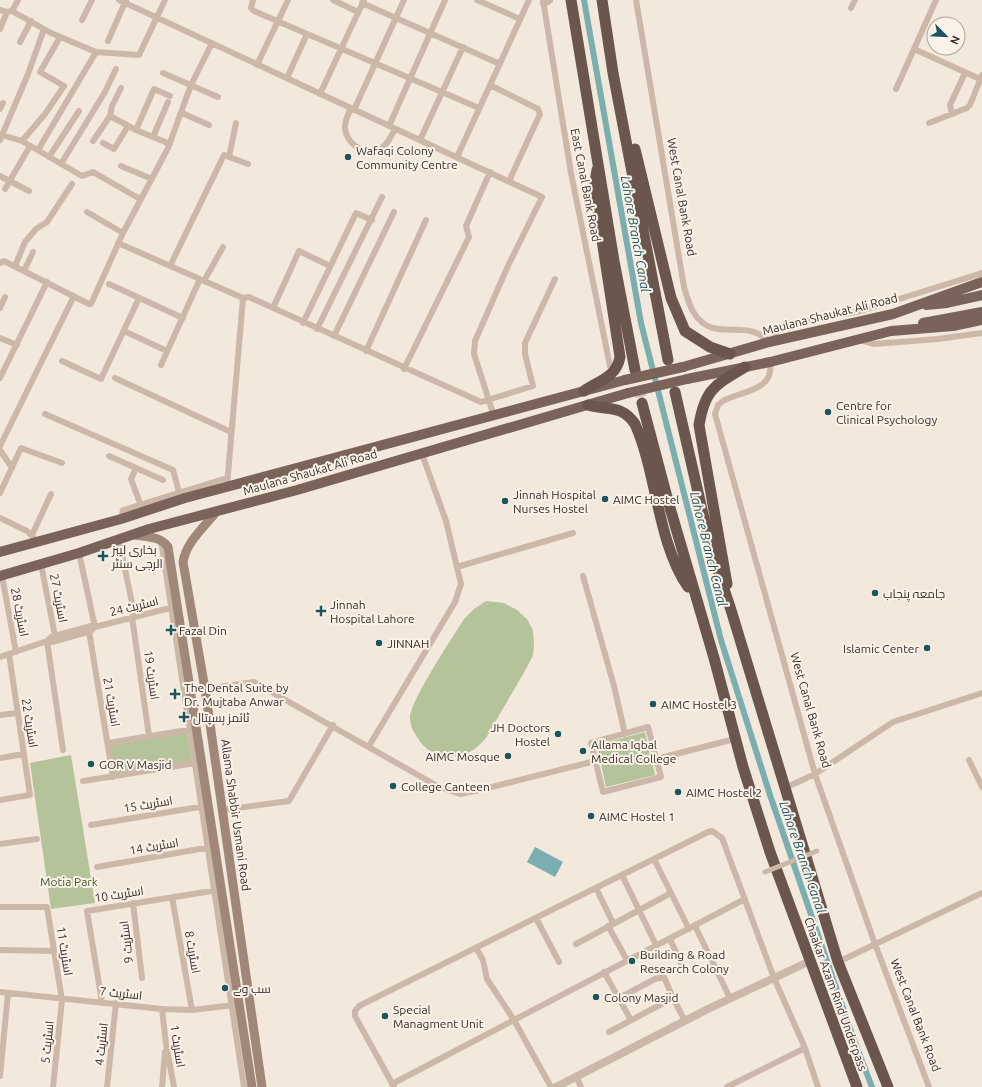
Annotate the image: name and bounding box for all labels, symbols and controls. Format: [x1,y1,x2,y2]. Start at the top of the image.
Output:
north arrow [926,16,966,56]
text: N [948,34,962,46]
street label: East Canal Bank Road [569,127,603,243]
street label: West Canal Bank Road [665,137,699,257]
place label: Wafaqi Colony Community Centre [356,144,458,171]
marker: Wafaqi Colony Community Centre [343,152,353,162]
water label: Lahore Branch Canal [619,175,653,294]
street label: Maulana Shaukat Ali Road [761,291,899,337]
place label: Centre for Clinical Psychology [836,399,937,426]
marker: Centre for Clinical Psychology [823,407,833,417]
street label: Maulana Shaukat Ali Road [242,447,378,497]
place label: Jinnah Hospital Nurses Hostel [513,488,596,515]
water label: Lahore Branch Canal [688,490,730,608]
place label: AIMC Hostel [613,493,679,506]
marker: AIMC Hostel [600,494,610,504]
marker: Jinnah Hospital Nurses Hostel [500,496,510,506]
place label: بخاری لیبز الرجی سنٹر [111,543,163,571]
marker: بخاری لیبز الرجی سنٹر [97,550,109,562]
street label: اسٹریٹ 27 [47,572,70,624]
street label: اسٹریٹ 28 [8,586,31,638]
place label: جامعہ پنجاب [883,587,945,603]
marker: جامعہ پنجاب [870,588,880,598]
street label: اسٹریٹ 24 [108,594,160,619]
place label: Jinnah Hospital Lahore [330,598,415,625]
marker: Jinnah Hospital Lahore [315,605,327,617]
place label: Fazal Din [179,624,227,637]
marker: Fazal Din [166,625,176,635]
place label: JINNAH [387,637,429,650]
marker: JINNAH [374,638,384,648]
place label: Islamic Center [843,642,919,655]
marker: Islamic Center [922,643,932,653]
street label: اسٹریٹ 19 [141,650,162,701]
street label: West Canal Bank Road [788,651,834,769]
street label: اسٹریٹ 21 [100,676,123,728]
place label: The Dental Suite by Dr. Mujtaba Anwar [184,681,289,708]
marker: The Dental Suite by Dr. Mujtaba Anwar [169,688,181,700]
street label: اسٹریٹ 22 [19,697,40,749]
place label: AIMC Hostel 3 [661,698,737,711]
marker: AIMC Hostel 3 [648,699,658,709]
marker: ٹائمز ہسپتال [178,711,190,723]
place label: ٹائمز ہسپتال [193,711,250,726]
place label: JH Doctors Hostel [490,721,550,748]
marker: JH Doctors Hostel [553,729,563,739]
street label: Allama Shabbir Usmani Road [219,738,253,892]
place label: Allama Iqbal Medical College [591,738,676,765]
marker: Allama Iqbal Medical College [578,746,588,756]
place label: AIMC Mosque [425,750,500,763]
marker: AIMC Mosque [503,751,513,761]
place label: GOR V Masjid [99,758,172,771]
marker: GOR V Masjid [86,759,96,769]
place label: College Canteen [401,780,490,793]
marker: College Canteen [388,781,398,791]
place label: AIMC Hostel 2 [686,786,762,799]
marker: AIMC Hostel 2 [673,787,683,797]
street label: اسٹریٹ 15 [122,793,174,816]
water label: Lahore Branch Canal [777,799,829,915]
place label: AIMC Hostel 1 [599,810,675,823]
marker: AIMC Hostel 1 [586,811,596,821]
street label: اسٹریٹ 14 [128,835,180,858]
park label: Motia Park [40,875,98,888]
street label: اسٹریٹ 10 [93,884,145,905]
street label: Chaakar Azam Rind Underpass [802,915,870,1073]
street label: اسٹریٹ 9 [117,920,136,964]
street label: اسٹریٹ 11 [54,925,75,977]
street label: اسٹریٹ 8 [182,930,203,974]
place label: Building & Road Research Colony [640,948,729,975]
marker: Building & Road Research Colony [627,956,637,966]
street label: West Canal Bank Road [888,957,944,1073]
place label: سب وے [233,982,271,996]
marker: سب وے [220,983,230,993]
street label: اسٹریٹ 7 [99,984,143,1003]
place label: Colony Masjid [604,991,678,1004]
marker: Colony Masjid [591,992,601,1002]
place label: Special Managment Unit [393,1003,484,1030]
marker: Special Managment Unit [380,1011,390,1021]
street label: اسٹریٹ 5 [38,1020,57,1064]
street label: اسٹریٹ 4 [92,1022,111,1066]
street label: اسٹریٹ 1 [167,1024,188,1068]

